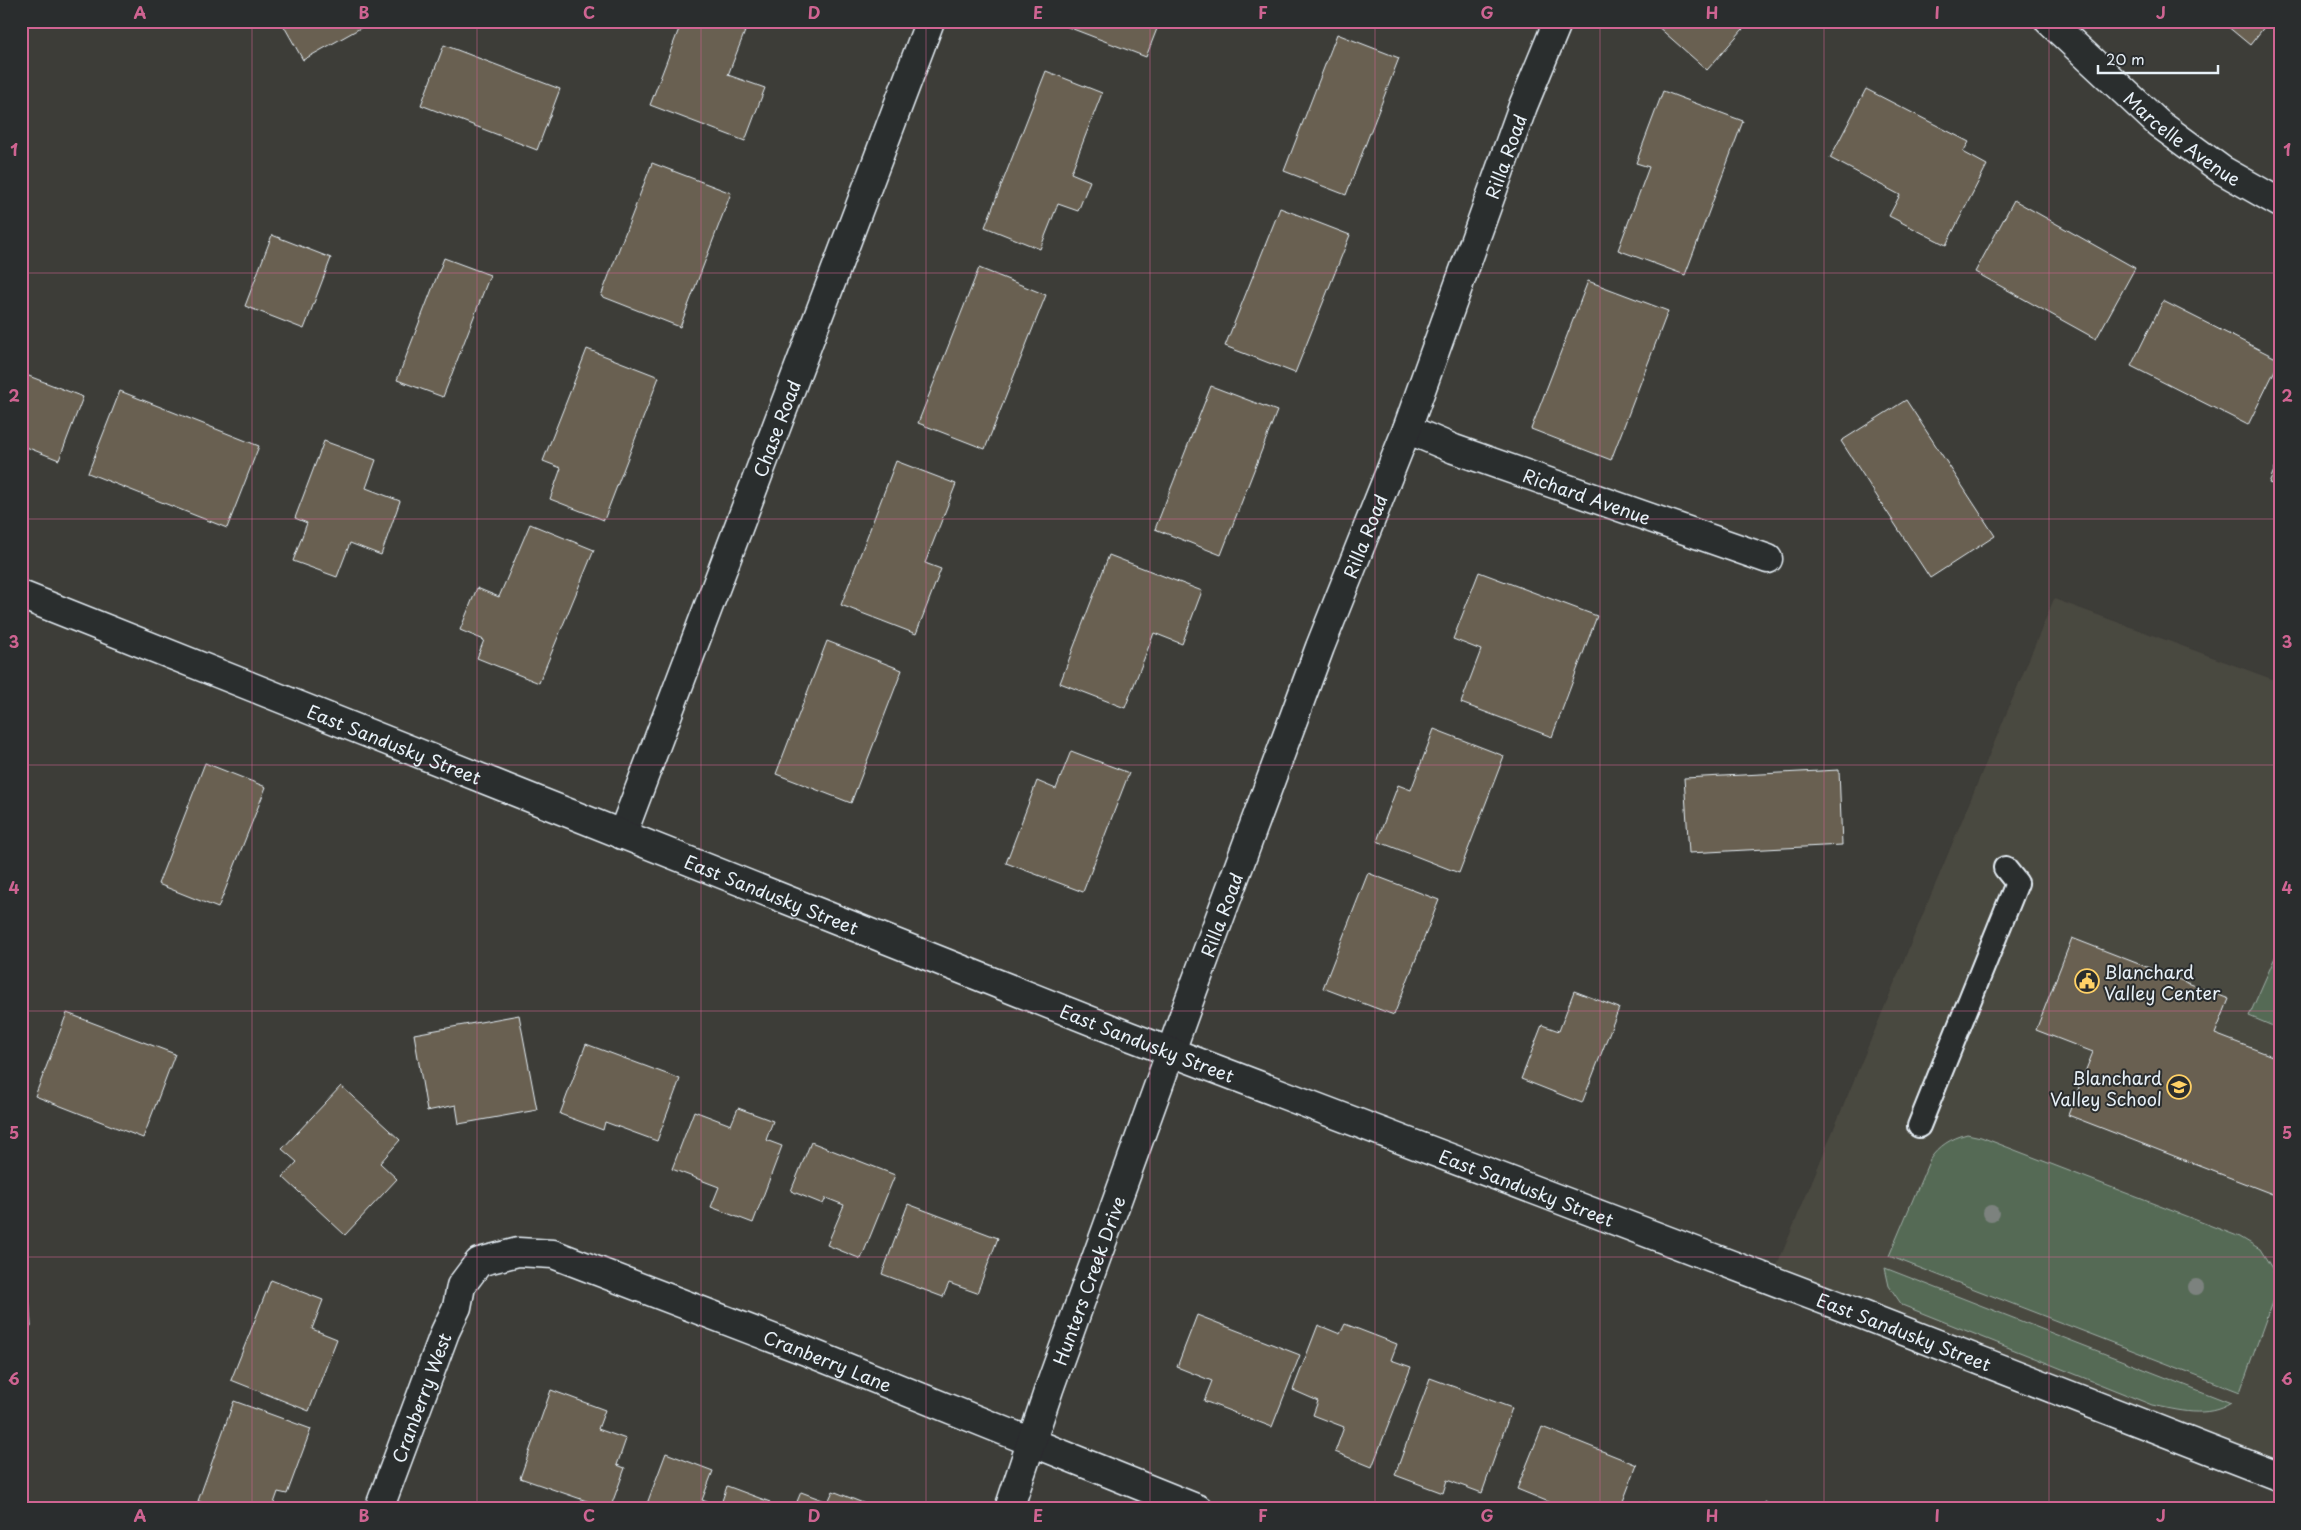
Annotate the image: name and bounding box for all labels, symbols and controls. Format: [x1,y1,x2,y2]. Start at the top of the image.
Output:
text: A [134,0,147,24]
text: B [359,0,370,24]
text: C [583,0,595,24]
text: D [808,0,820,24]
text: E [1033,0,1043,24]
text: F [1258,0,1268,24]
text: G [1480,0,1494,24]
text: H [1706,0,1718,24]
text: I [1934,0,1940,24]
text: J [2156,0,2166,24]
scale bar [2098,42,2218,74]
text: 20 m [2106,47,2145,70]
street label: Marcelle Avenue [2118,84,2246,192]
street label: Rilla Road [1477,110,1533,202]
text: 1 [10,137,18,161]
text: 1 [2283,137,2291,161]
street label: Chase Road [745,376,807,481]
text: 2 [8,383,20,407]
text: 2 [2281,383,2293,407]
street label: Richard Avenue [1519,461,1655,530]
street label: Rilla Road [1335,490,1393,582]
text: 3 [9,629,19,653]
text: 3 [2282,629,2292,653]
street label: East Sandusky Street [304,697,485,790]
street label: East Sandusky Street [681,847,863,941]
street label: Rilla Road [1193,869,1249,961]
text: 4 [9,875,20,899]
text: 4 [2282,875,2293,899]
place label: Blanchard Valley Center [2104,958,2221,1006]
public building icon: Blanchard Valley Center [2074,968,2100,994]
street label: East Sandusky Street [1056,996,1239,1088]
place label: Blanchard Valley School [2050,1064,2162,1112]
school or university icon: Blanchard Valley School [2166,1074,2192,1100]
text: 5 [9,1120,19,1144]
text: 5 [2282,1120,2292,1144]
street label: East Sandusky Street [1435,1142,1618,1233]
street label: Hunters Creek Drive [1045,1192,1131,1369]
street label: East Sandusky Street [1813,1285,1995,1377]
street label: Cranberry Lane [760,1322,896,1398]
street label: Cranberry West [384,1329,457,1466]
text: 6 [8,1366,20,1390]
text: 6 [2281,1366,2293,1390]
text: A [134,1503,147,1527]
text: B [359,1503,370,1527]
text: C [583,1503,595,1527]
text: D [808,1503,820,1527]
text: E [1033,1503,1043,1527]
text: F [1258,1503,1268,1527]
text: G [1480,1503,1494,1527]
text: H [1706,1503,1718,1527]
text: I [1934,1503,1940,1527]
text: J [2156,1503,2166,1527]

